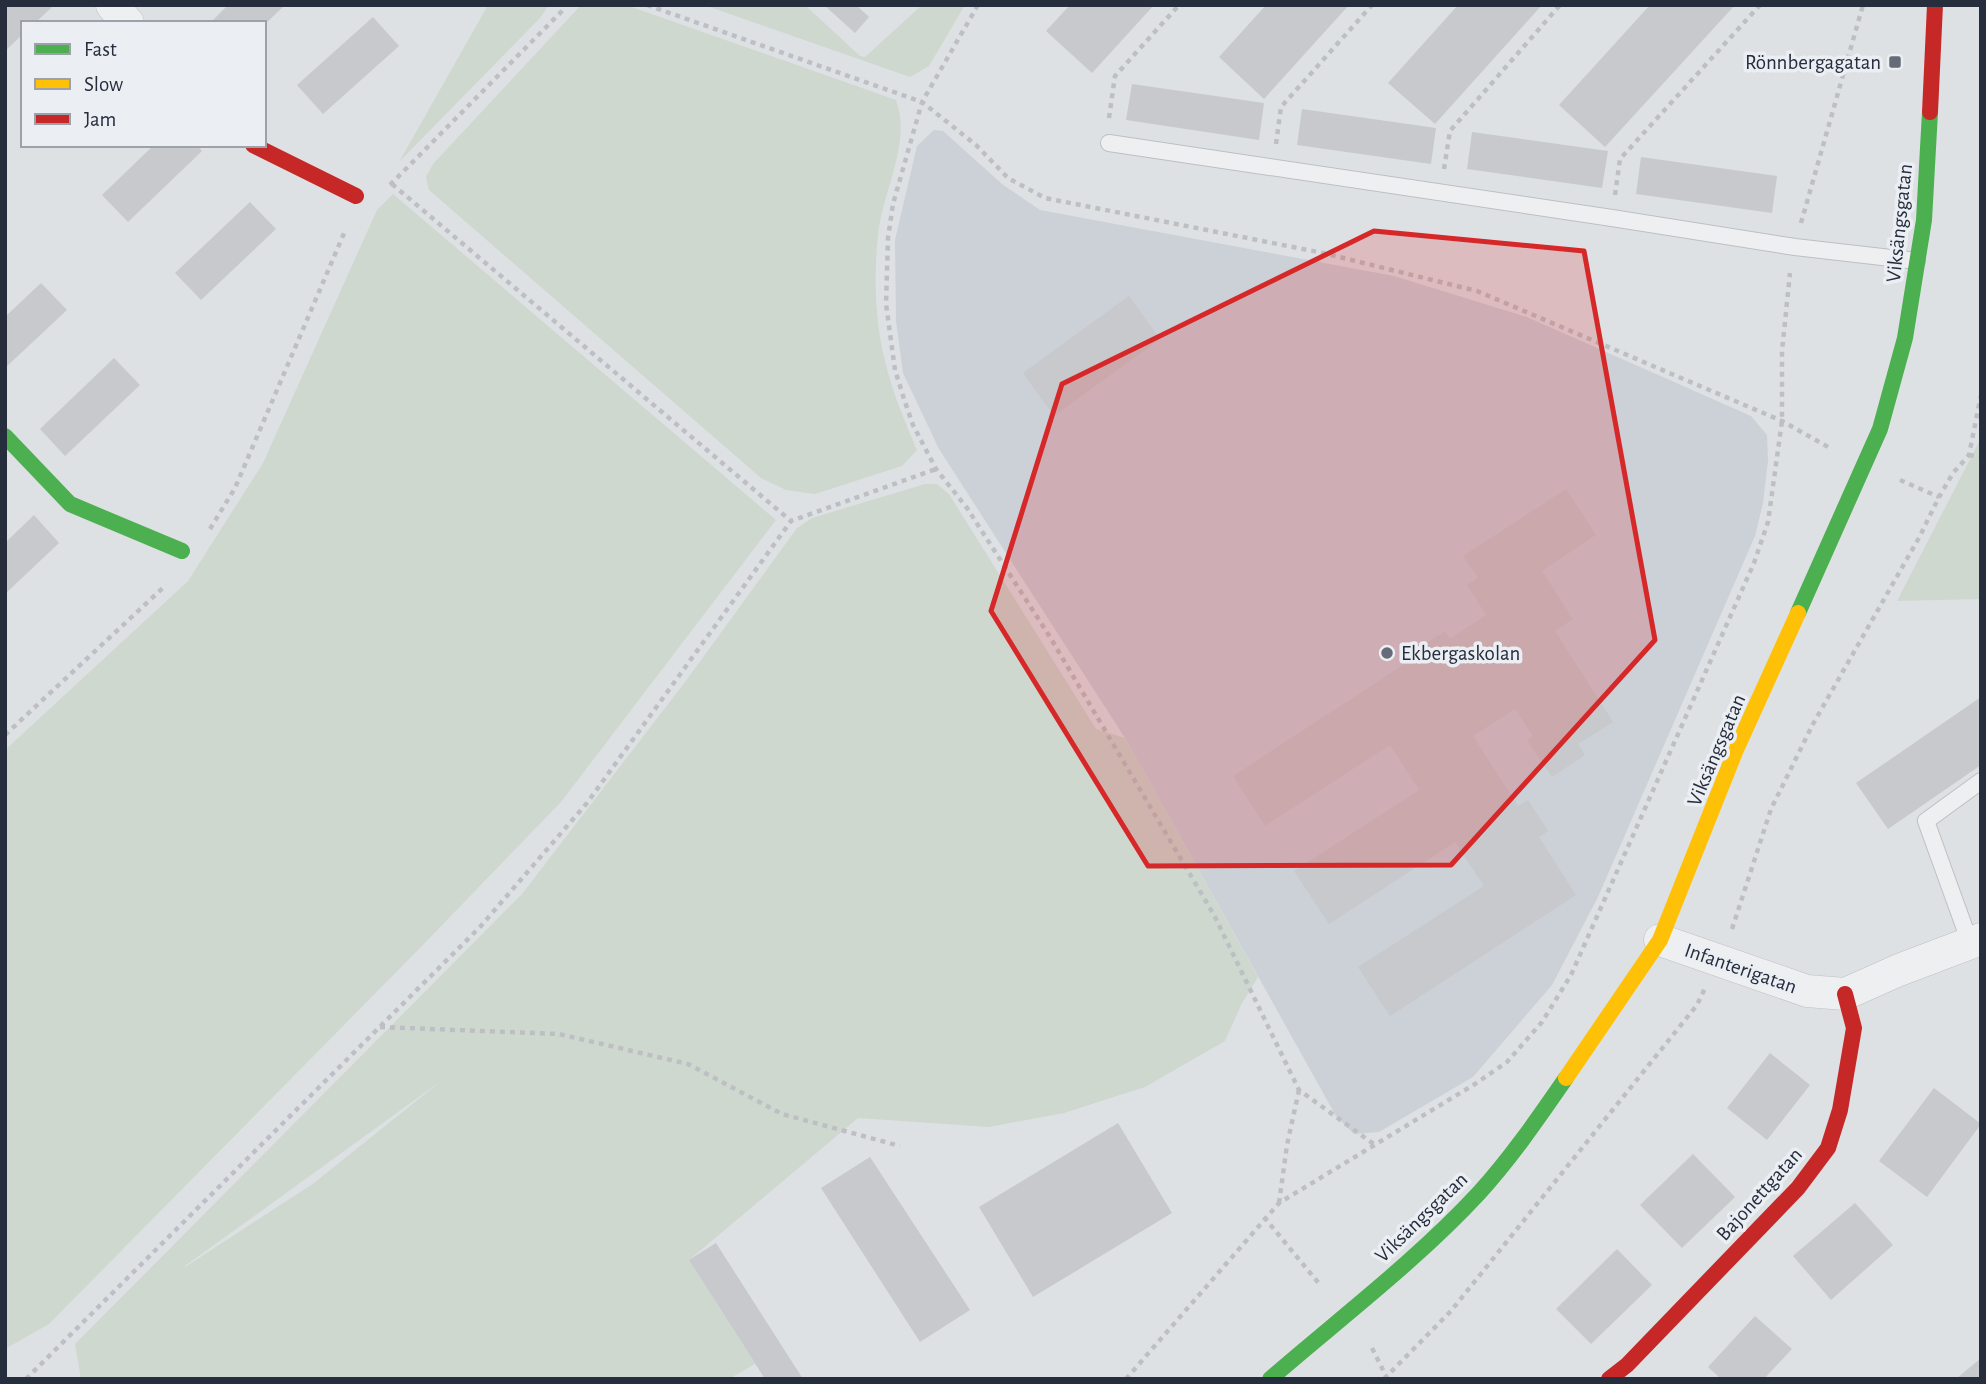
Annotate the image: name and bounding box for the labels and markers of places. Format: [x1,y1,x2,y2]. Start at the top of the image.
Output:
place label: Rönnbergagatan [1745,52,1881,73]
marker: Rönnbergagatan [1887,54,1903,70]
place label: Ekbergaskolan [1401,643,1520,664]
marker: Ekbergaskolan [1379,645,1395,661]

